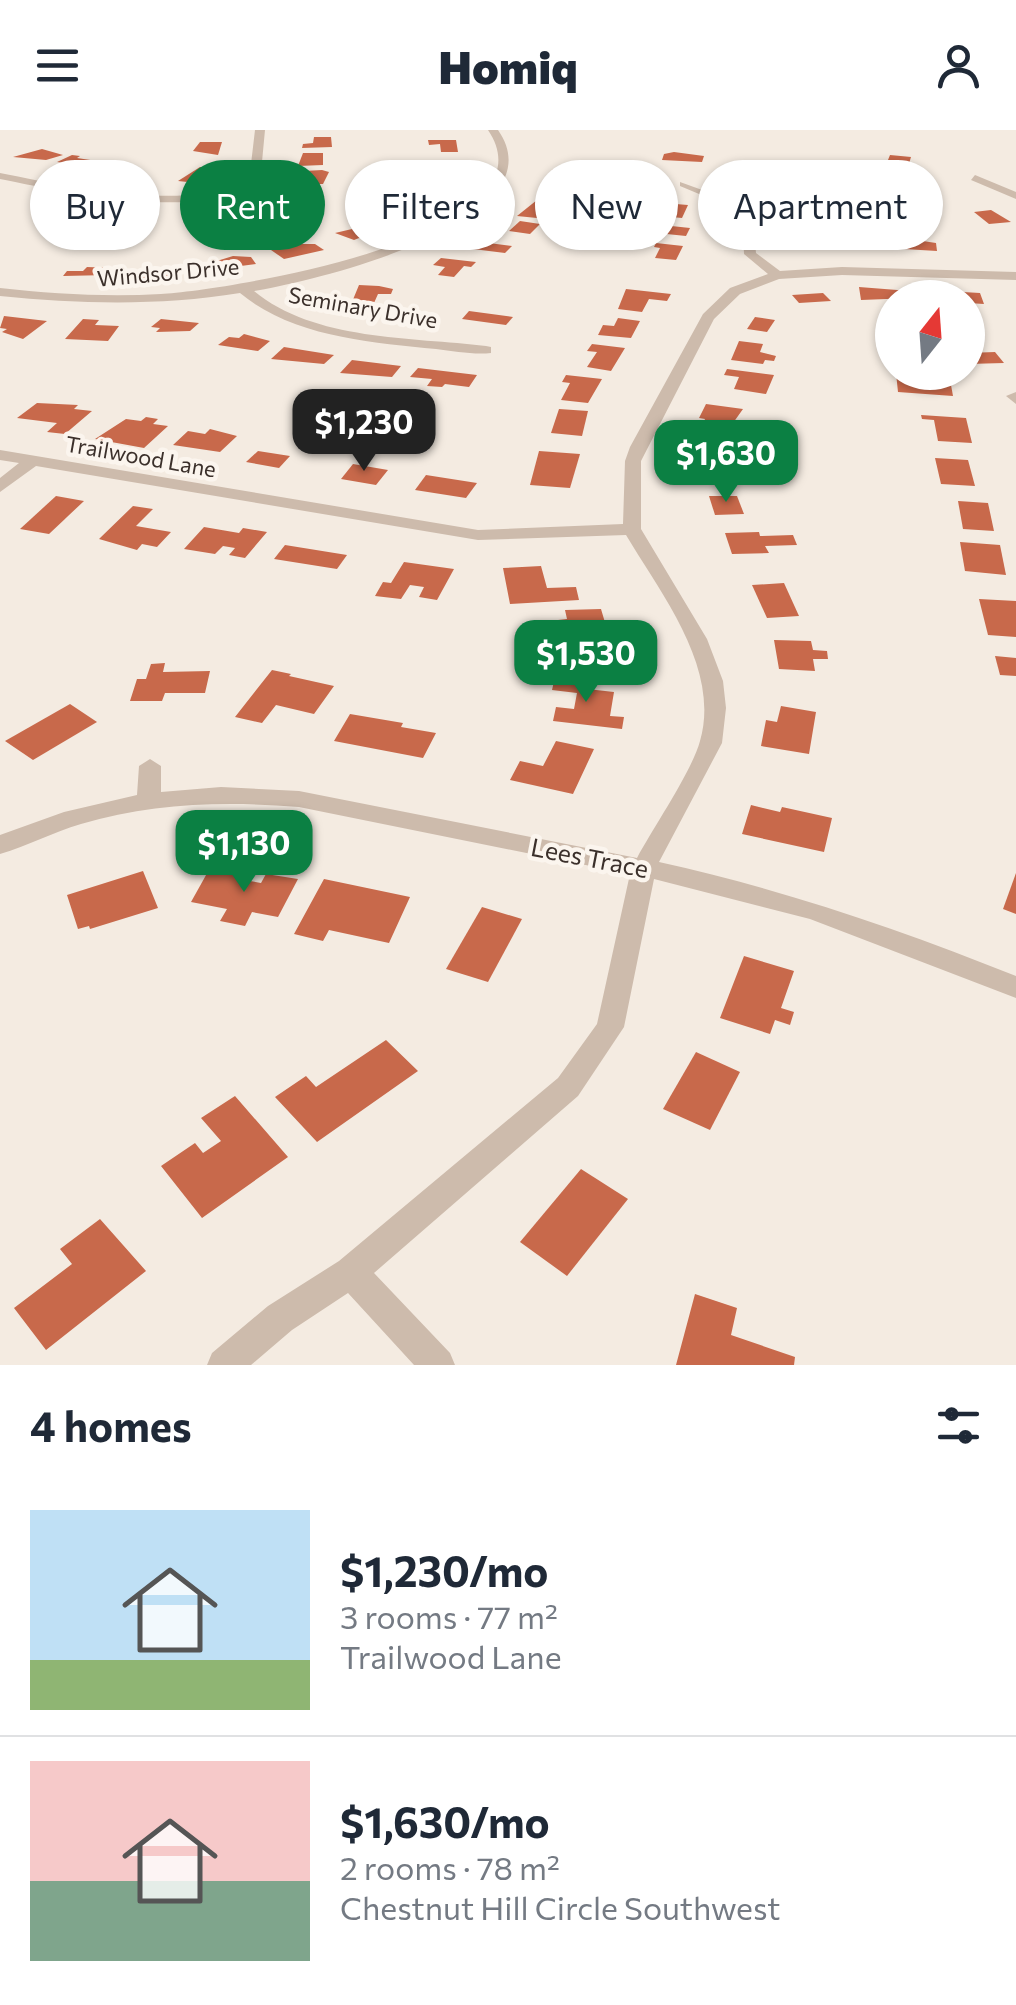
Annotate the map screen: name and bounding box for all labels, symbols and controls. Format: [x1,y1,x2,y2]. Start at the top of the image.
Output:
icon: menu [30,38,85,93]
text: Homiq [438,38,578,93]
icon: person [931,38,986,93]
chip: Buy [30,160,160,250]
chip: Rent [180,160,325,250]
chip: Filters [345,160,515,250]
chip: New [535,160,678,250]
chip: Apartment [698,160,943,250]
street label: Windsor Drive [96,252,240,292]
north arrow [875,280,985,390]
map controls [875,280,985,390]
street label: Seminary Drive [286,281,440,333]
pin: $1,230 [283,389,445,474]
text: $1,230 [315,401,413,441]
pin: $1,630 [645,420,807,505]
street label: Trailwood Lane [64,429,218,483]
text: $1,630 [676,432,776,472]
pin: $1,530 [505,620,667,705]
text: $1,530 [536,632,636,672]
pin: $1,130 [163,810,325,895]
text: $1,130 [198,822,290,862]
street label: Lees Trace [529,831,651,883]
icon: filters [931,1398,986,1453]
text: 4 homes [30,1399,192,1451]
text: $1,230/mo [340,1544,548,1596]
icon: home [110,1550,230,1670]
text: 3 rooms · 77 m² [340,1596,558,1636]
text: Trailwood Lane [340,1636,562,1676]
text: $1,630/mo [340,1795,550,1847]
icon: home [110,1801,230,1921]
text: 2 rooms · 78 m² [340,1847,560,1887]
text: Chestnut Hill Circle Southwest [340,1887,781,1927]

